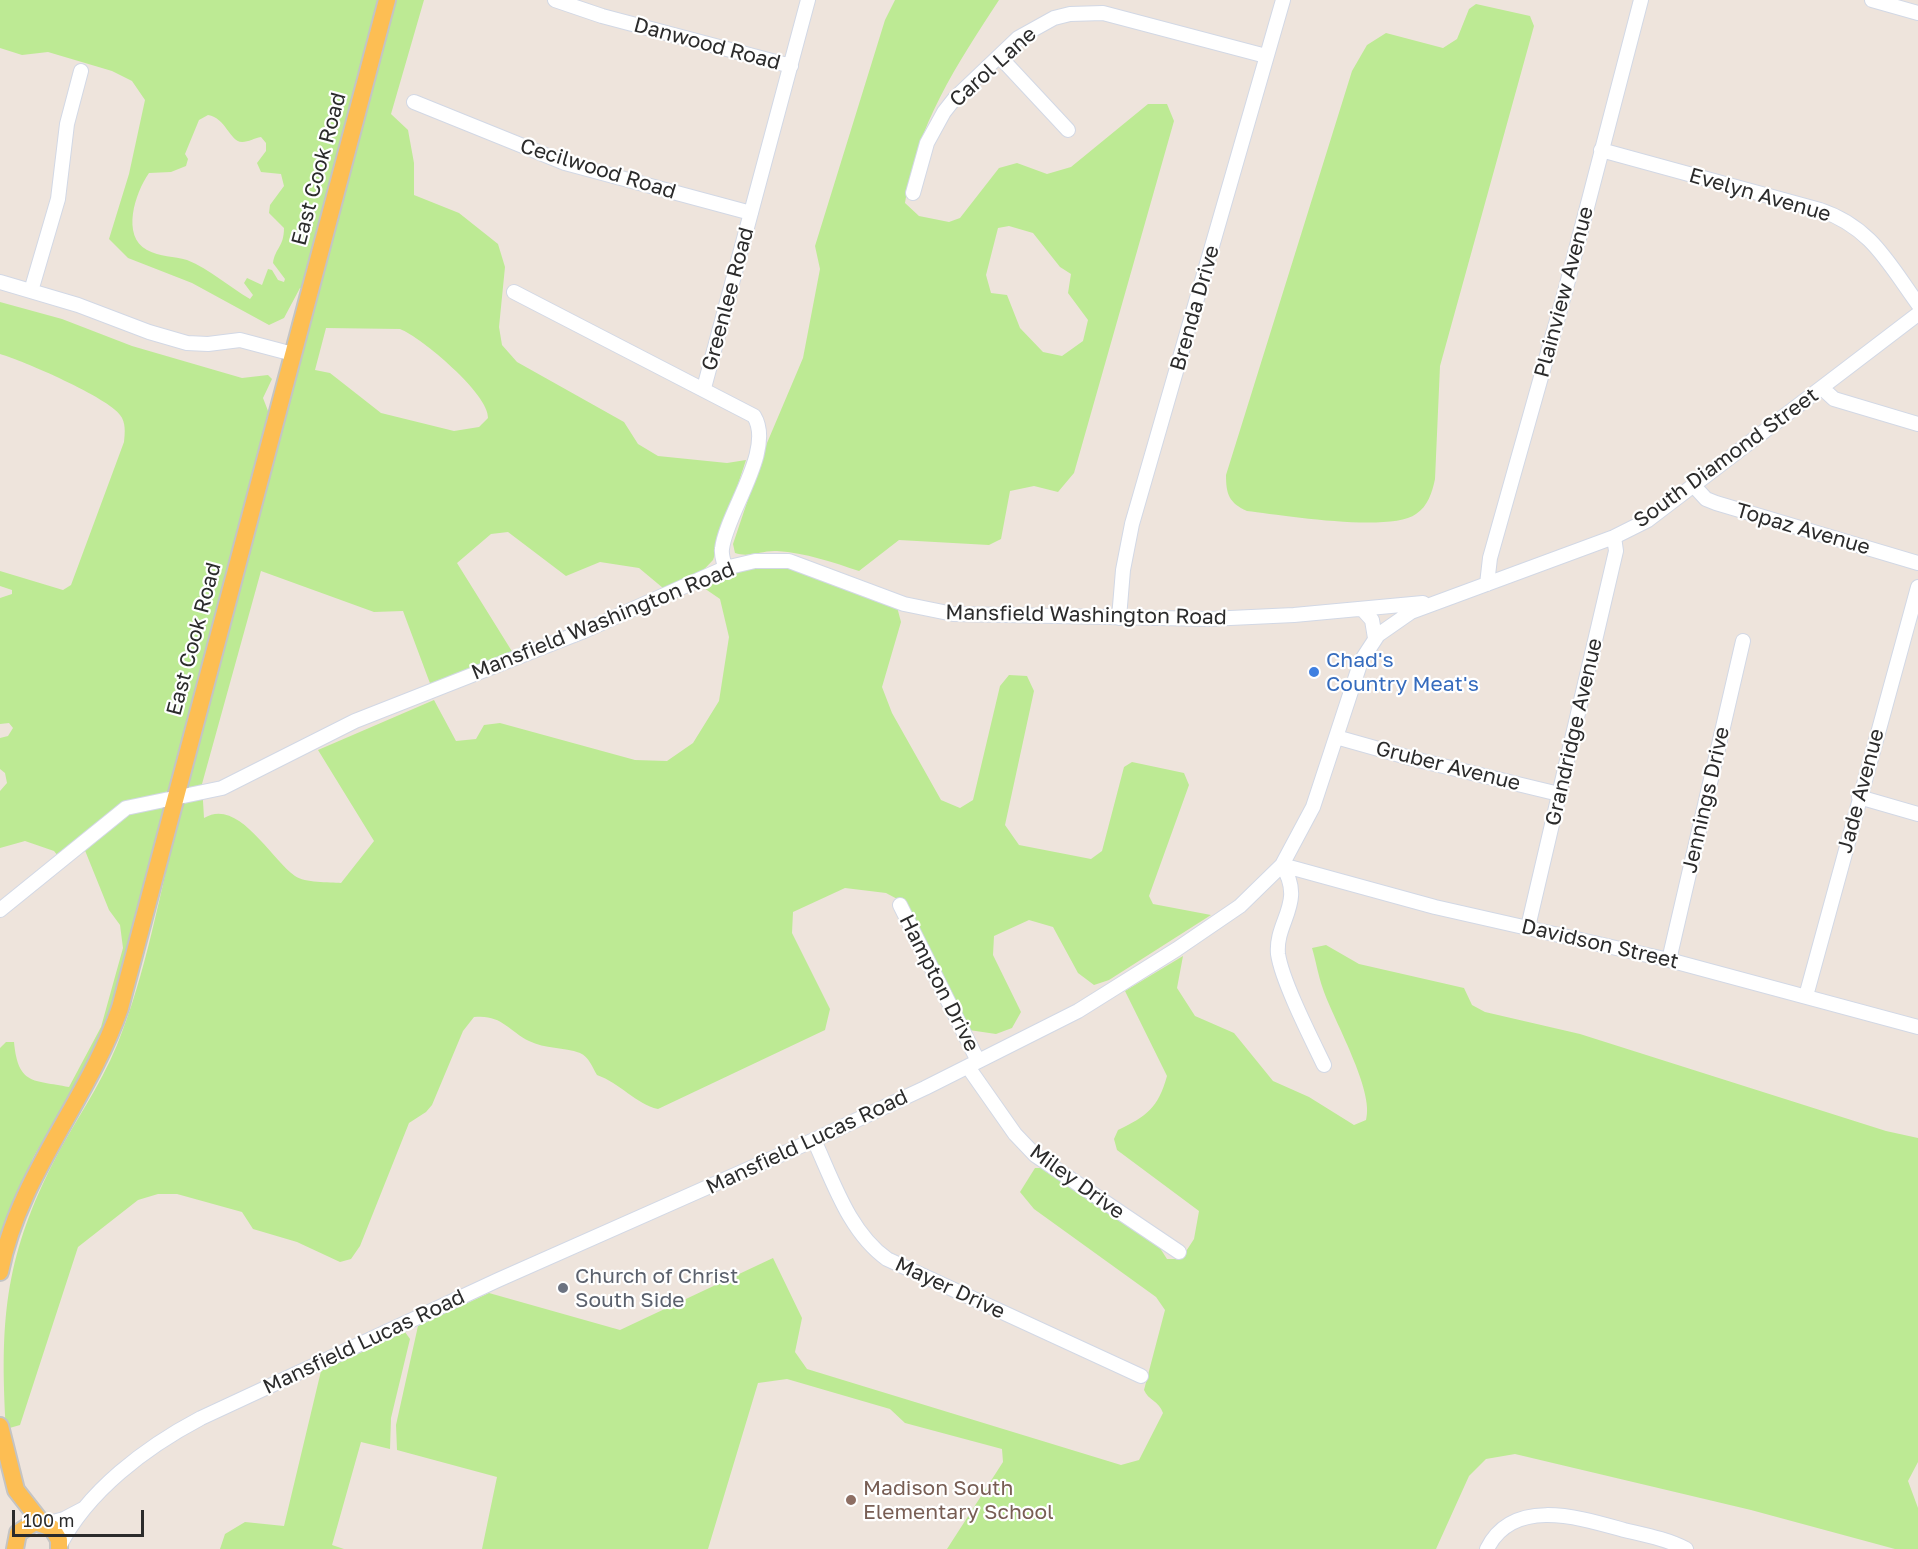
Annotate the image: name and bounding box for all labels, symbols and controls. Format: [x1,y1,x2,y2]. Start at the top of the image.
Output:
street label: Danwood Road [631,12,783,76]
street label: Carol Lane [945,22,1041,112]
street label: East Cook Road [286,90,352,248]
street label: Cecilwood Road [517,133,679,205]
street label: Evelyn Avenue [1686,163,1834,227]
street label: Plainview Avenue [1529,204,1599,380]
street label: Greenlee Road [697,224,759,374]
street label: Brenda Drive [1165,242,1225,374]
street label: South Diamond Street [1629,383,1823,533]
street label: Topaz Avenue [1733,498,1873,560]
street label: Mansfield Washington Road [468,557,738,685]
street label: East Cook Road [161,560,227,718]
street label: Mansfield Washington Road [945,600,1227,630]
street label: Grandridge Avenue [1540,636,1608,828]
place label: Chad's Country Meat's [1326,647,1479,697]
marker: Chad's Country Meat's [1307,665,1321,679]
street label: Jennings Drive [1677,724,1735,876]
street label: Jade Avenue [1832,726,1890,856]
street label: Gruber Avenue [1373,736,1523,796]
street label: Hampton Drive [894,910,984,1056]
street label: Davidson Street [1519,914,1681,974]
street label: Mansfield Lucas Road [702,1084,912,1200]
street label: Miley Drive [1025,1139,1129,1225]
street label: Mayer Drive [891,1252,1009,1324]
place label: Church of Christ South Side [575,1263,738,1313]
marker: Church of Christ South Side [556,1281,570,1295]
street label: Mansfield Lucas Road [259,1284,469,1400]
place label: Madison South Elementary School [863,1475,1054,1525]
marker: Madison South Elementary School [844,1493,858,1507]
scale bar [15,1498,147,1536]
text: 100 m [23,1509,74,1531]

